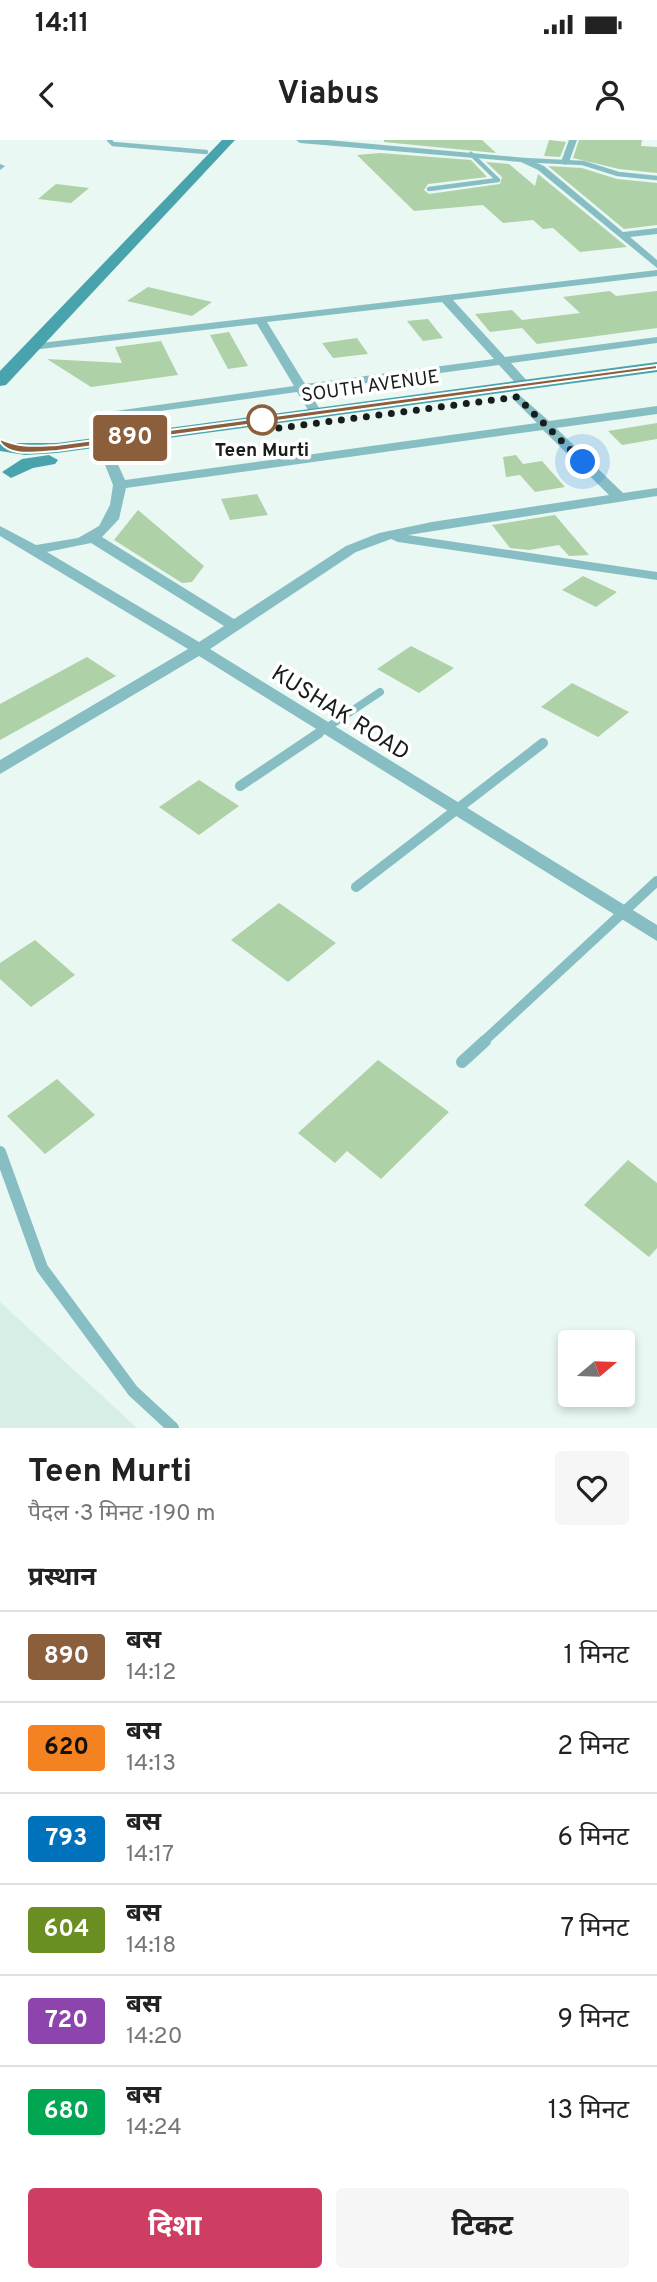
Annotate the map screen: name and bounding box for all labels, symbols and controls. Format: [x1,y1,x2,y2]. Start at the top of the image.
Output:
text: 14:11 [35,8,89,41]
text: Viabus [278,75,379,115]
icon: back [28,76,66,114]
icon: person [591,76,629,114]
street label: SOUTH AVENUE [300,365,441,409]
marker: Teen Murti [247,405,277,435]
line badge: 890 [90,415,170,461]
text: 890 [107,423,153,453]
place label: Teen Murti [215,439,309,463]
your location [565,444,600,479]
street label: KUSHAK ROAD [265,660,414,768]
north arrow [558,1330,635,1407]
map controls [558,1330,635,1407]
button: heart [555,1451,629,1525]
text: Teen Murti [28,1452,192,1494]
text: पैदल · 3 मिनट · 190 m [28,1500,216,1529]
text: प्रस्थान [28,1562,96,1595]
text: बस [126,1625,161,1658]
text: 1 मिनट [563,1640,629,1673]
text: 890 [44,1642,89,1672]
text: 14:12 [126,1659,176,1688]
text: बस [126,1716,161,1749]
text: 2 मिनट [557,1731,629,1764]
text: 620 [44,1733,89,1763]
text: 14:13 [126,1750,176,1779]
text: बस [126,1807,161,1840]
text: 6 मिनट [558,1822,629,1855]
text: 793 [45,1824,88,1854]
text: 14:17 [126,1841,174,1870]
text: बस [126,1898,161,1931]
text: 7 मिनट [561,1913,629,1946]
text: 604 [44,1915,89,1945]
text: 14:18 [126,1932,176,1961]
text: बस [126,1989,161,2022]
text: 9 मिनट [558,2004,629,2037]
text: 720 [45,2006,88,2036]
text: 14:20 [126,2023,182,2052]
text: बस [126,2080,161,2113]
text: 13 मिनट [548,2095,629,2128]
text: 680 [44,2097,89,2127]
text: 14:24 [126,2114,182,2143]
button: दिशा [28,2188,322,2268]
button: टिकट [336,2188,629,2268]

